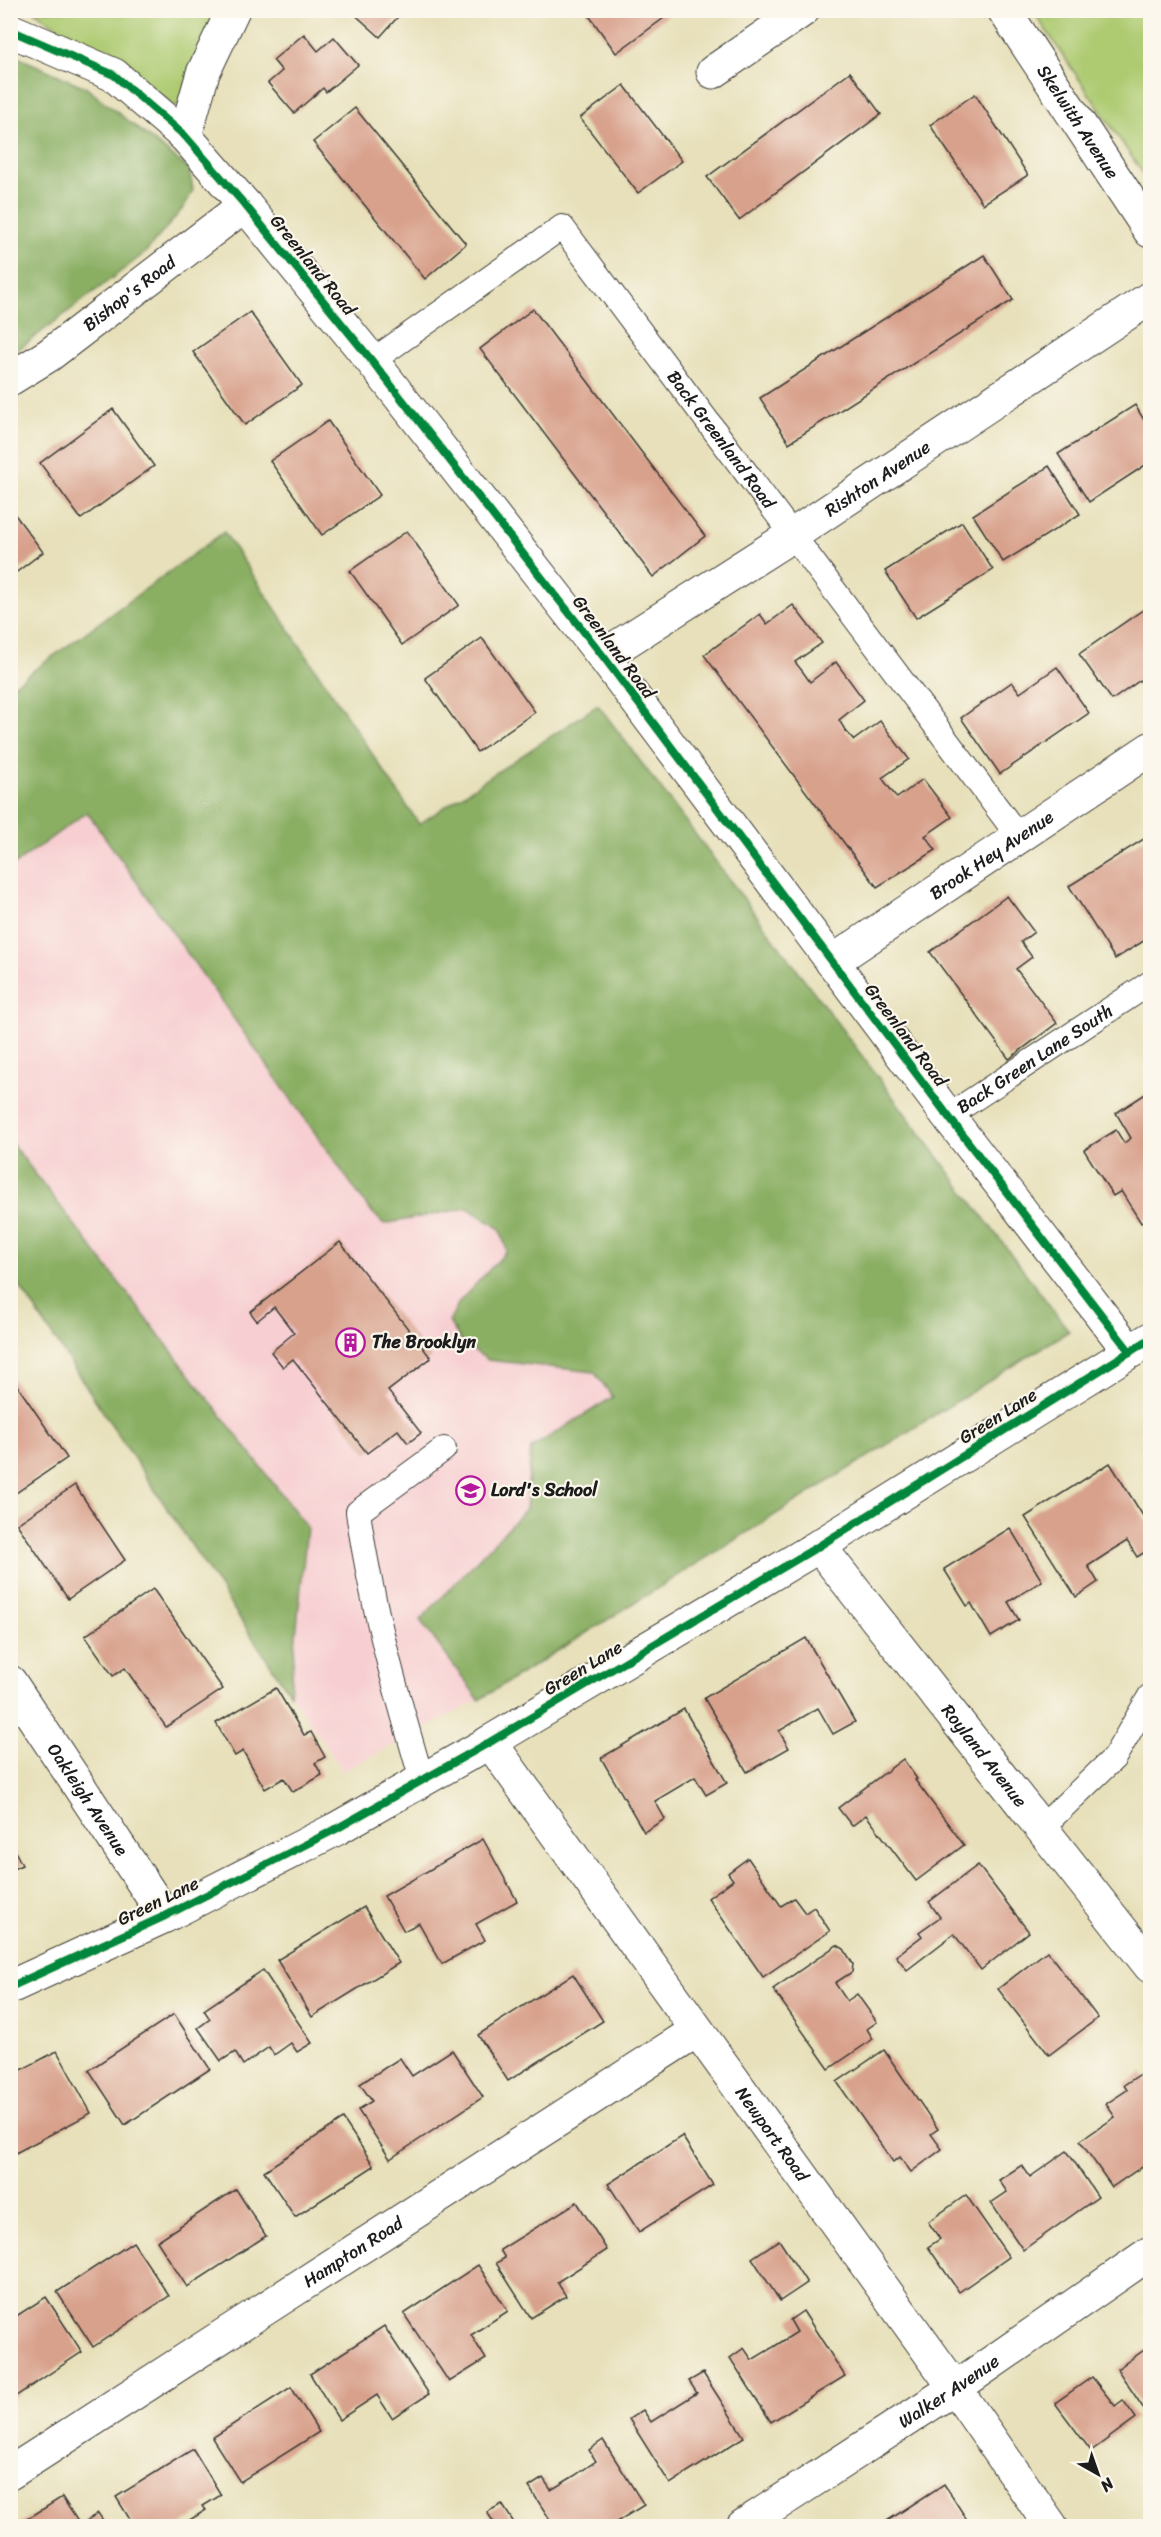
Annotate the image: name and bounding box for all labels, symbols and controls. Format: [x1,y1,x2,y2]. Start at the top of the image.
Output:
street label: Skelwith Avenue [1028,58,1128,186]
street label: Greenland Road [262,207,365,324]
street label: Bishop's Road [76,246,184,340]
street label: Back Greenland Road [658,363,785,517]
street label: Rishton Avenue [818,432,937,526]
street label: Greenland Road [564,588,665,707]
street label: Brook Hey Avenue [923,802,1061,909]
street label: Greenland Road [856,976,957,1095]
street label: Back Green Lane South [950,995,1120,1122]
building icon: The Brooklyn [335,1326,367,1358]
place label: The Brooklyn [372,1326,476,1358]
street label: Green Lane [952,1379,1044,1453]
school or university icon: Lord's School [454,1474,486,1506]
place label: Lord's School [491,1474,598,1506]
street label: Green Lane [537,1632,629,1704]
street label: Royland Avenue [933,1697,1036,1815]
street label: Oakleigh Avenue [39,1736,137,1863]
street label: Green Lane [112,1867,204,1935]
street label: Newport Road [727,2080,819,2190]
street label: Hampton Road [296,2207,411,2296]
street label: Walker Avenue [892,2346,1006,2437]
north arrow [1068,2444,1128,2504]
text: N [1093,2470,1122,2500]

